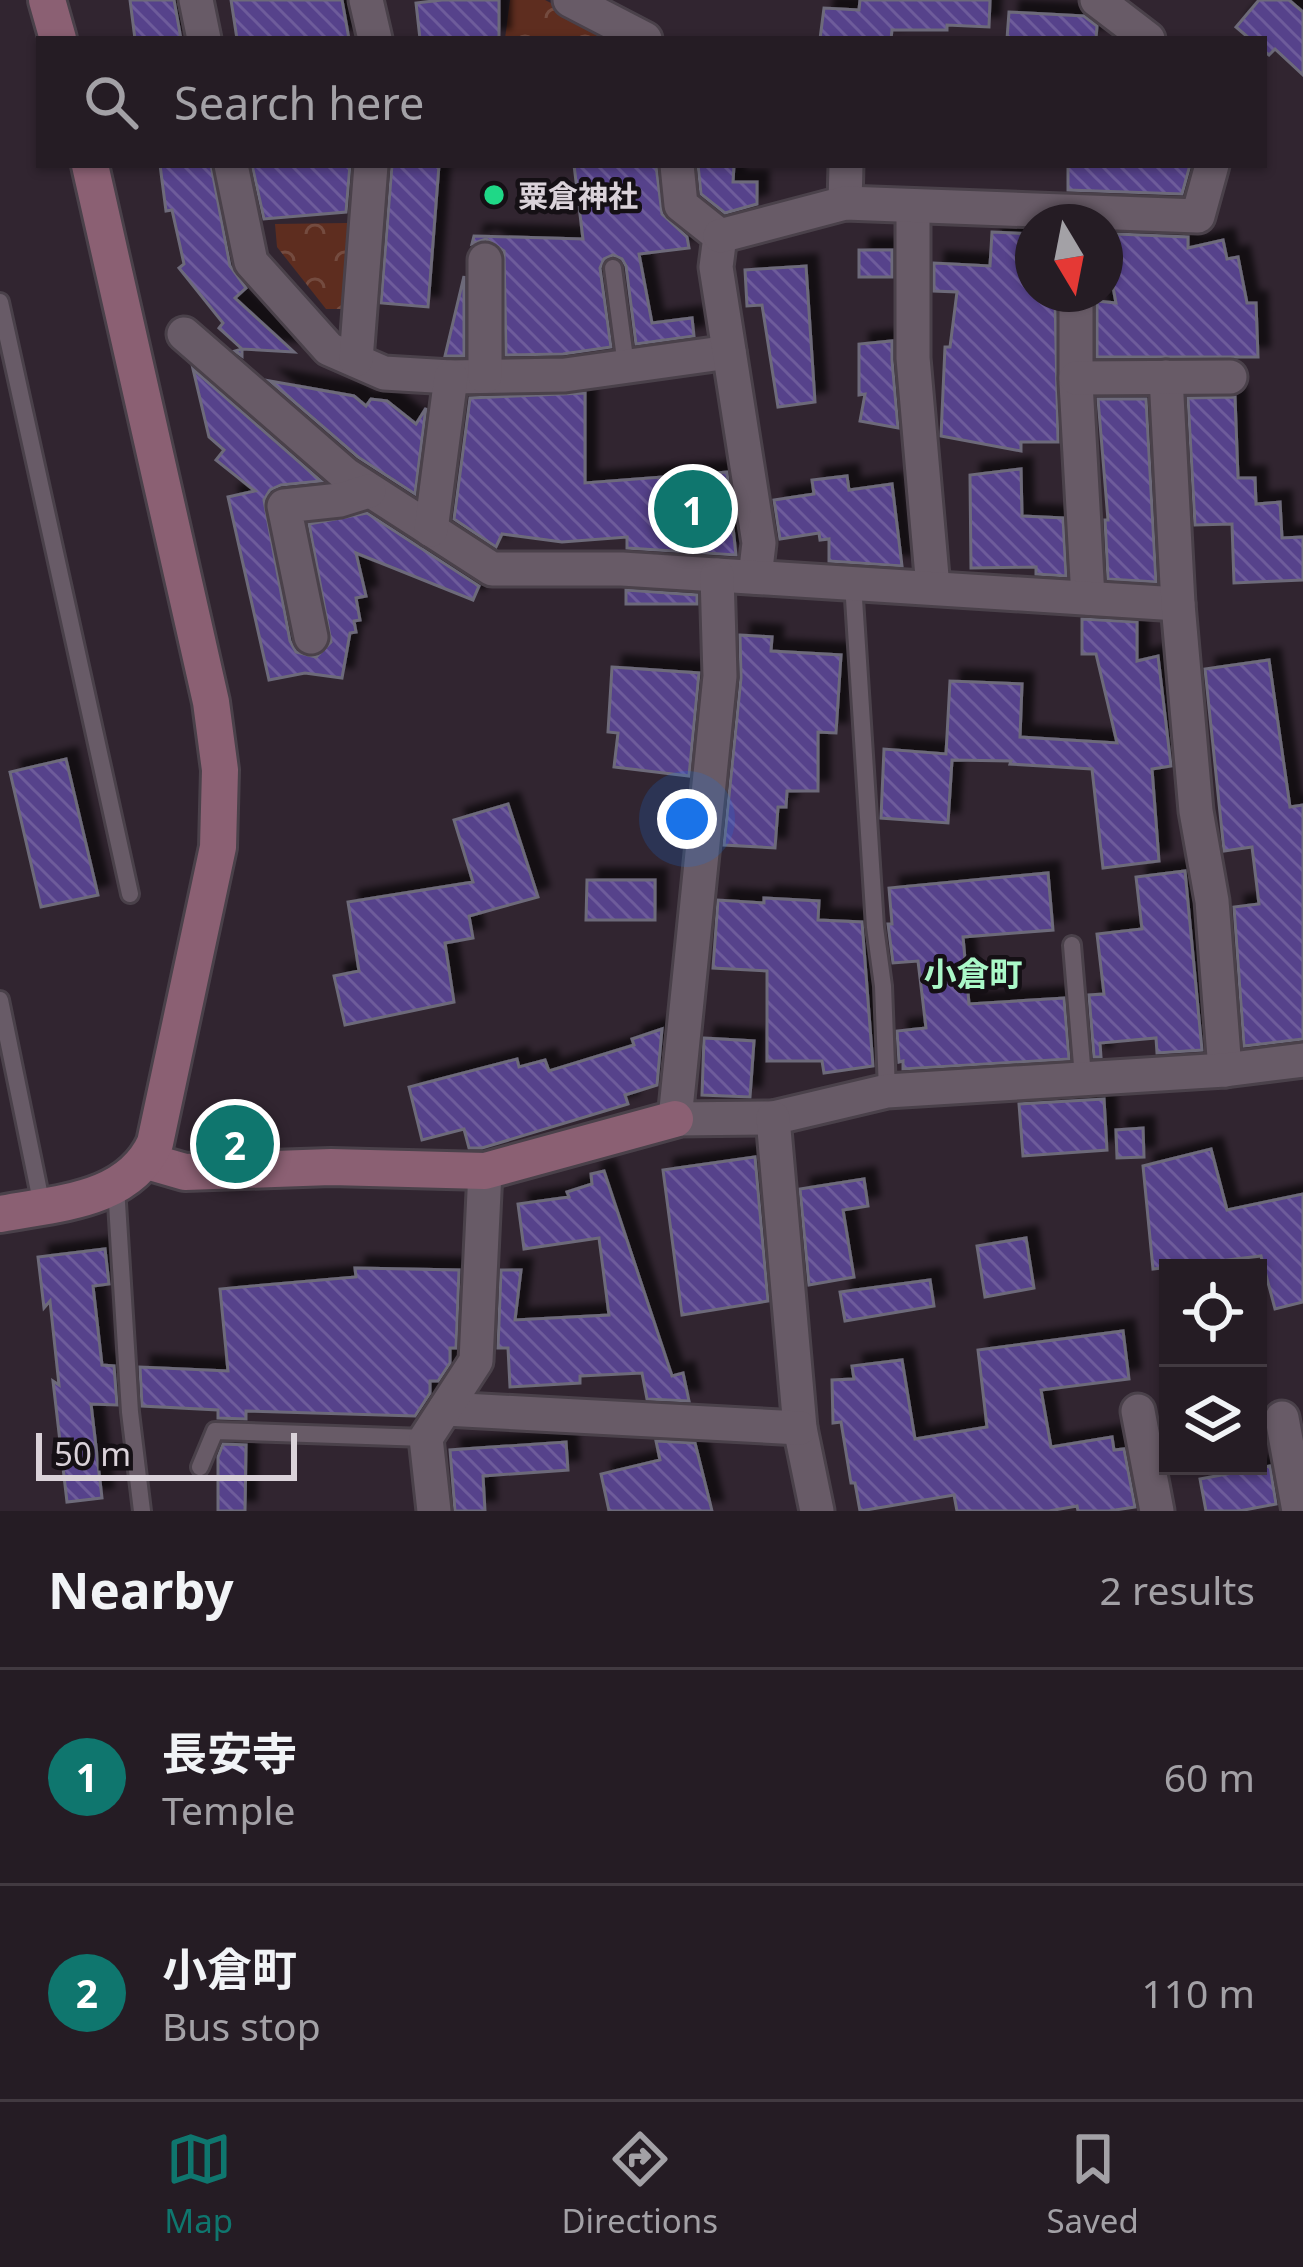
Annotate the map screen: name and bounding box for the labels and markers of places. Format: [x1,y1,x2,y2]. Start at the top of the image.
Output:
place label: 粟倉神社 [518,175,638,216]
marker: 粟倉神社 [481,182,507,208]
pin: 1 [654,464,732,554]
pin: 2 [196,1099,274,1189]

